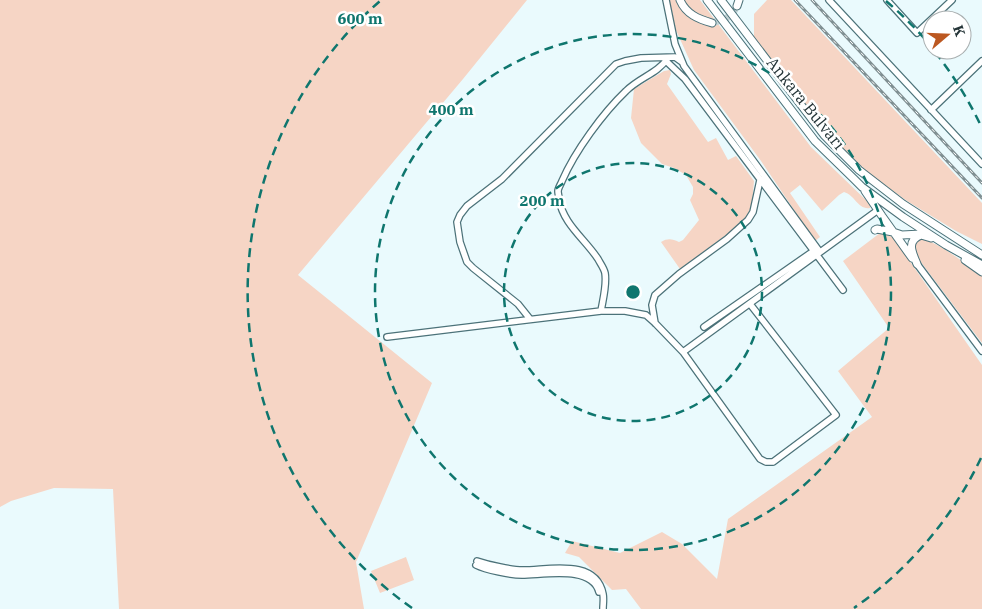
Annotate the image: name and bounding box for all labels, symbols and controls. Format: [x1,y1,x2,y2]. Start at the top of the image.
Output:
text: 600 m [337,9,383,28]
north arrow [922,10,972,60]
text: K [949,23,970,39]
street label: Ankara Bulvarı [763,53,849,153]
text: 400 m [428,100,474,119]
text: 200 m [519,191,565,210]
centre of rings [624,283,642,301]

